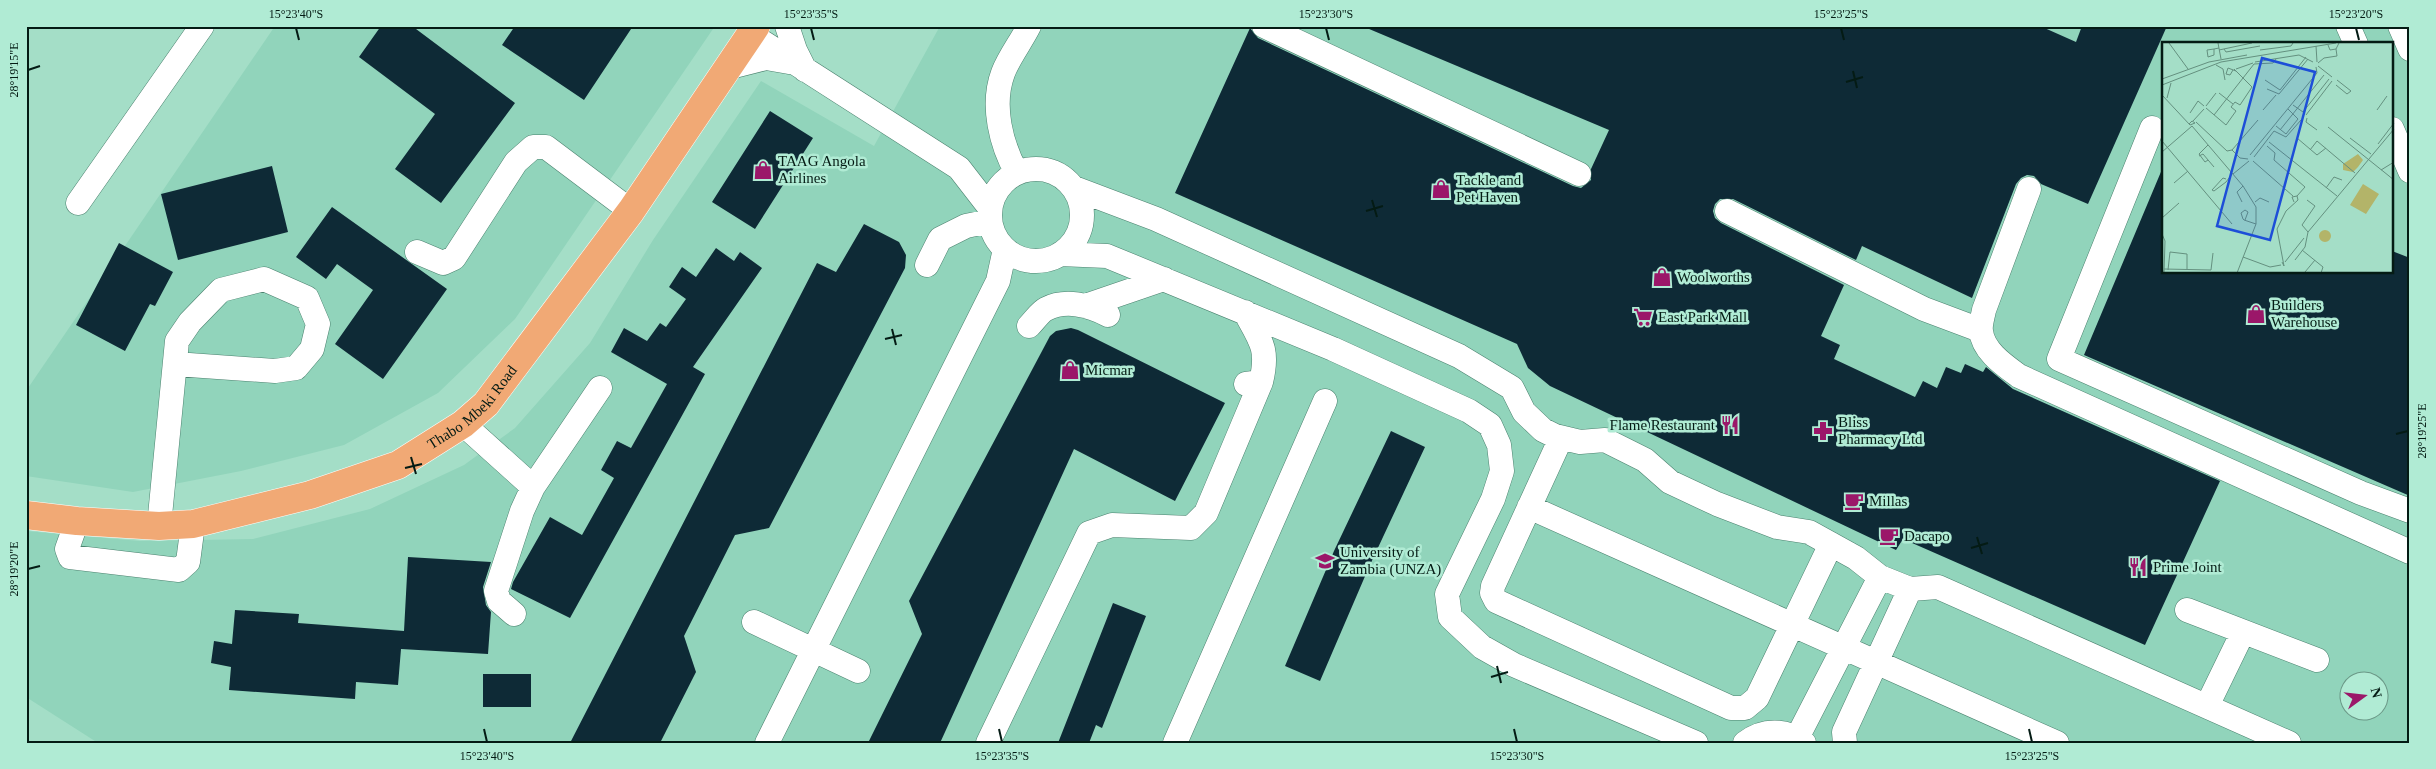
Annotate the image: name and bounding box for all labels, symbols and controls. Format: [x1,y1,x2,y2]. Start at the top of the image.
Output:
text: 15°23'40"S [269,7,323,21]
text: 15°23'35"S [784,7,838,21]
text: 15°23'30"S [1299,7,1353,21]
text: 15°23'25"S [1814,7,1868,21]
text: 15°23'20"S [2329,7,2383,21]
text: 28°19'15"E [7,42,21,98]
inset map [2162,42,2394,274]
place label: TAAG Angola Airlines [778,153,866,186]
shop icon: TAAG Angola Airlines [752,159,774,181]
place label: Tackle and Pet Haven [1456,172,1522,205]
shop icon: Tackle and Pet Haven [1430,178,1452,200]
shop icon: Woolworths [1651,266,1673,288]
place label: Woolworths [1677,269,1750,285]
place label: Builders Warehouse [2271,297,2338,330]
shop icon: Builders Warehouse [2245,303,2267,325]
supermarket icon: East Park Mall [1632,306,1654,328]
place label: East Park Mall [1658,309,1747,325]
shop icon: Micmar [1059,359,1081,381]
street label: Thabo Mbeki Road [425,362,520,452]
place label: Micmar [1085,362,1132,378]
text: 28°19'25"E [2415,403,2429,459]
restaurant icon: Flame Restaurant [1719,414,1741,436]
place label: Bliss Pharmacy Ltd [1838,414,1923,447]
place label: Flame Restaurant [1610,417,1716,433]
pharmacy icon: Bliss Pharmacy Ltd [1812,420,1834,442]
cafe icon: Millas [1843,490,1865,512]
place label: Millas [1869,493,1907,509]
cafe icon: Dacapo [1878,525,1900,547]
place label: Dacapo [1904,528,1950,544]
text: 28°19'20"E [7,541,21,597]
place label: University of Zambia (UNZA) [1340,544,1441,578]
school or university icon: University of Zambia (UNZA) [1314,550,1336,572]
restaurant icon: Prime Joint [2127,556,2149,578]
place label: Prime Joint [2153,559,2223,575]
north arrow [2338,672,2388,722]
text: N [2368,686,2385,700]
text: 15°23'40"S [460,749,514,763]
text: 15°23'35"S [975,749,1029,763]
text: 15°23'30"S [1490,749,1544,763]
text: 15°23'25"S [2005,749,2059,763]

